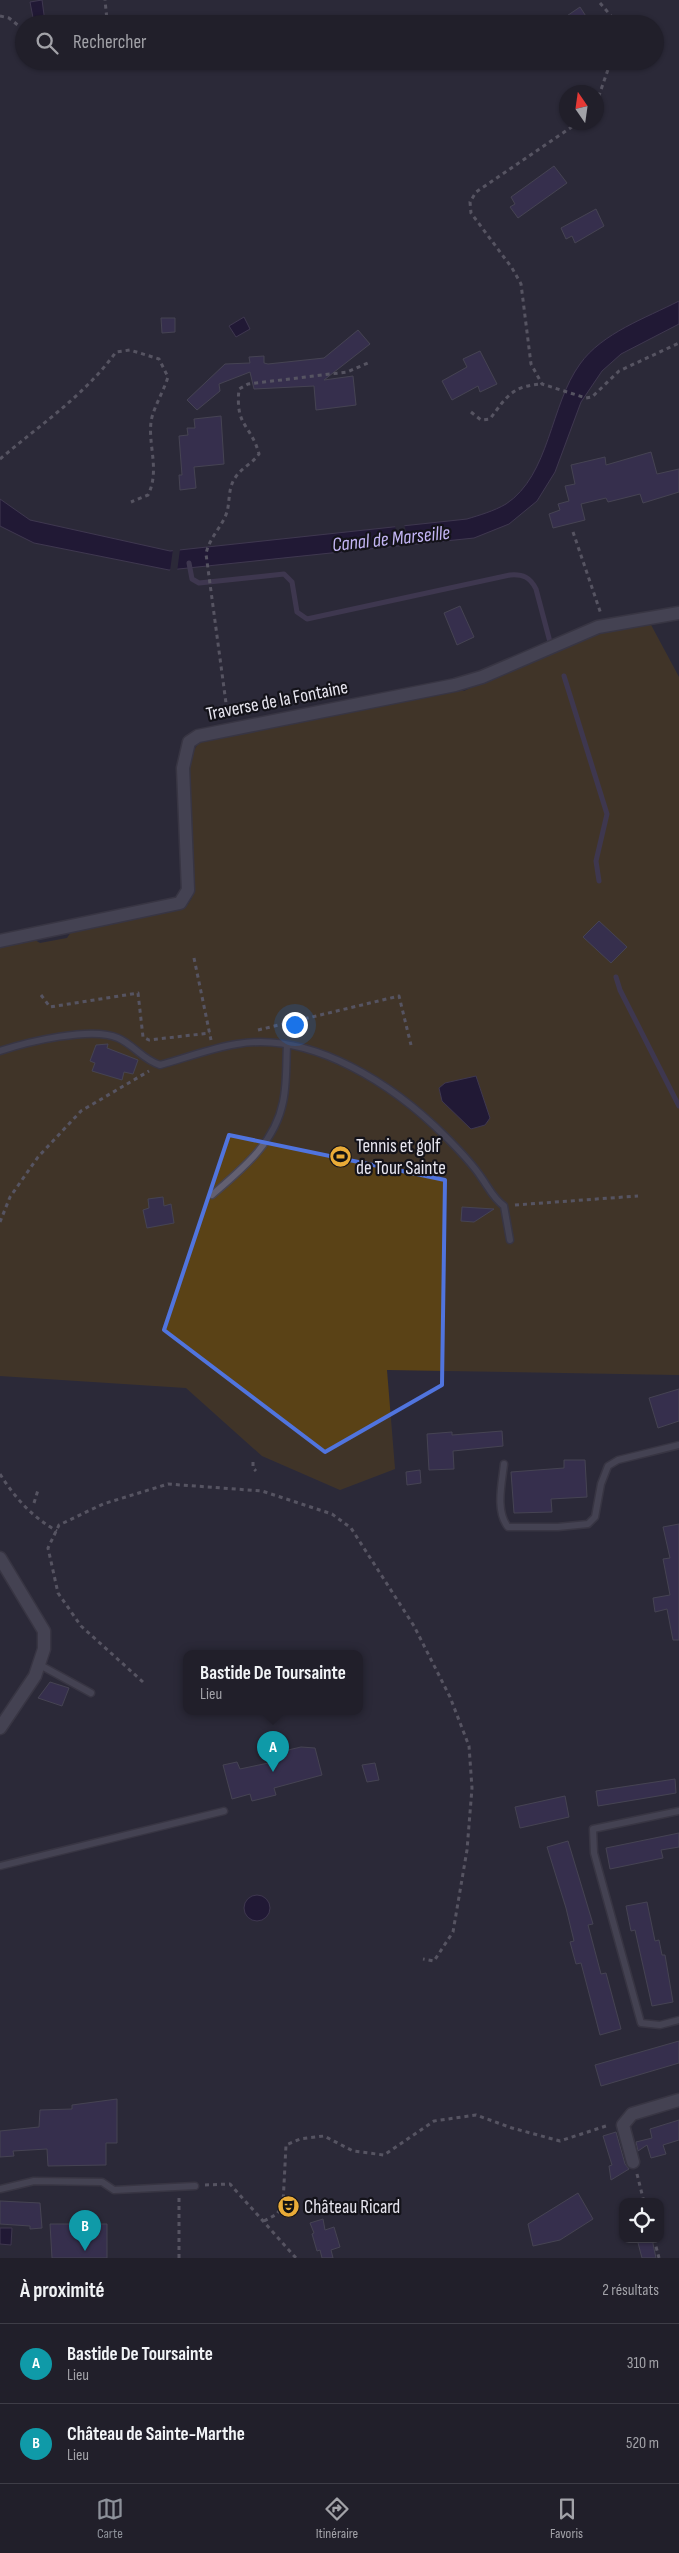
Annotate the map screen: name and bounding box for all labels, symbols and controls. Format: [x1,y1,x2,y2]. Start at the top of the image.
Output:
search box [15,15,664,70]
icon: search [33,29,61,57]
text: Rechercher [73,31,147,54]
north arrow [559,85,604,130]
water label: Canal de Marseille [331,521,451,557]
street label: Traverse de la Fontaine [204,676,350,726]
your location [282,1012,308,1038]
place label: Tennis et golf de Tour Sainte [356,1135,446,1180]
sports icon: Tennis et golf de Tour Sainte [328,1145,352,1169]
popup [183,1650,363,1715]
text: Bastide De Toursainte [200,1662,346,1685]
text: Lieu [200,1685,222,1704]
pin: A [257,1731,289,1772]
theatre icon: Château Ricard [276,2195,300,2219]
place label: Château Ricard [304,2196,400,2219]
map controls [619,2198,664,2243]
button: locate [619,2198,664,2243]
pin: B [69,2210,101,2251]
text: À proximité [20,2278,105,2303]
text: 2 résultats [602,2281,659,2300]
text: Bastide De Toursainte [67,2343,213,2366]
text: A [32,2354,40,2373]
text: 310 m [627,2354,659,2373]
text: Lieu [67,2366,89,2385]
text: Château de Sainte-Marthe [67,2423,245,2446]
text: B [32,2434,40,2453]
text: 520 m [626,2434,659,2453]
text: Lieu [67,2446,89,2465]
tab: Carte [96,2495,124,2542]
tab: Itinéraire [316,2495,358,2542]
tab: Favoris [550,2495,583,2542]

